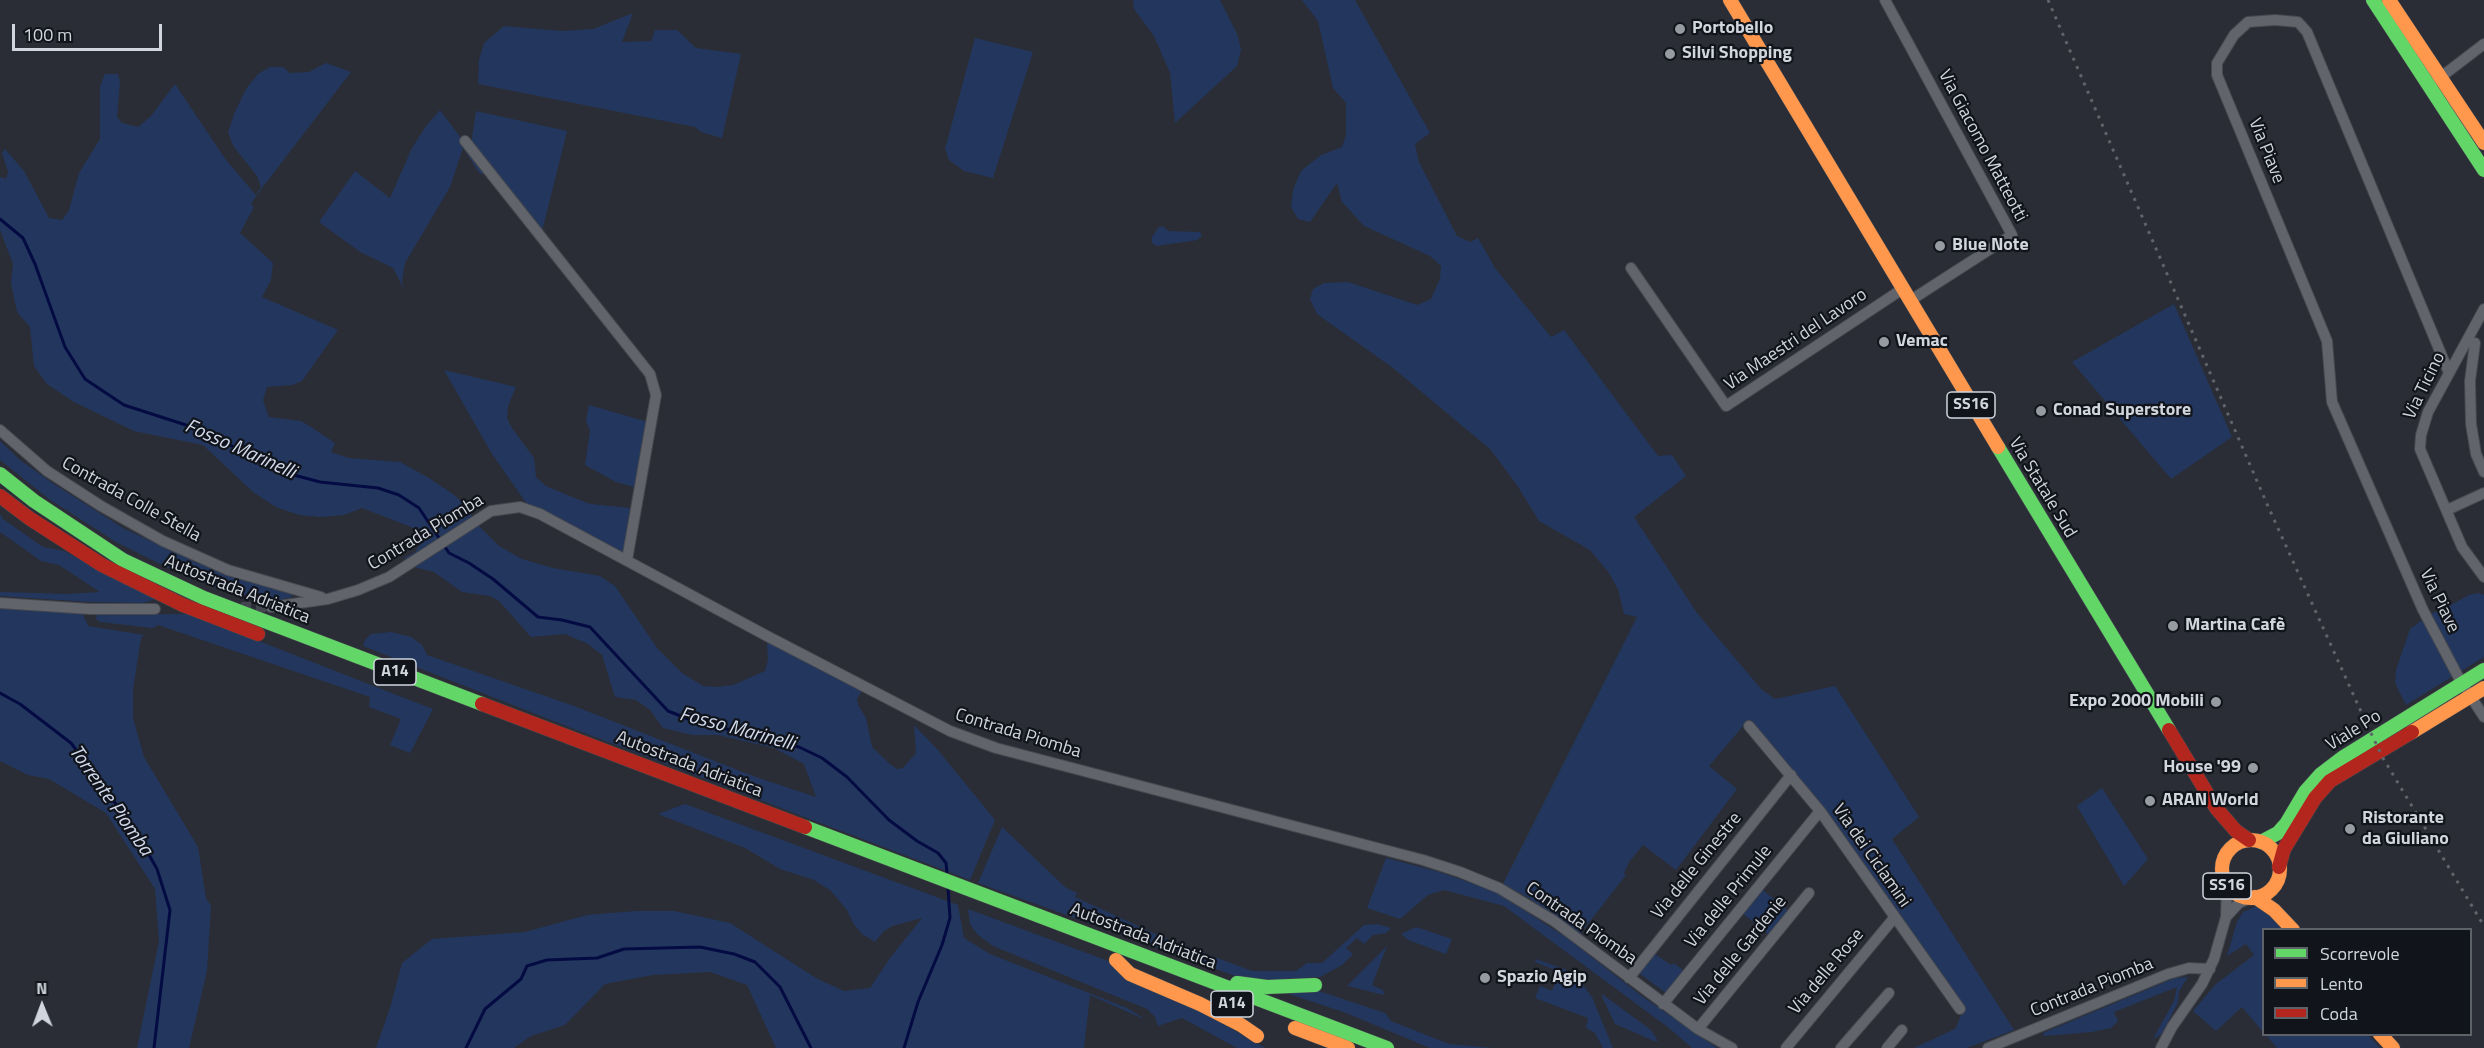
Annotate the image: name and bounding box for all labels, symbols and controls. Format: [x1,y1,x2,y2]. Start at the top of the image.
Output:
scale bar [15,12,165,50]
place label: Portobello [1692,18,1773,40]
text: 100 m [23,21,72,48]
marker: Portobello [1673,22,1687,36]
place label: Silvi Shopping [1682,43,1792,65]
marker: Silvi Shopping [1663,47,1677,61]
street label: Via Giacomo Matteotti [1933,66,2031,226]
street label: Via Piave [2243,115,2289,187]
place label: Blue Note [1952,235,2029,257]
marker: Blue Note [1933,239,1947,253]
street label: Via Maestri del Lavoro [1721,284,1871,396]
place label: Vemac [1896,331,1948,353]
marker: Vemac [1877,335,1891,349]
street label: Via Ticino [2400,349,2450,423]
road number: SS16 [1947,392,1995,418]
place label: Conad Superstore [2053,400,2191,422]
marker: Conad Superstore [2034,404,2048,418]
water label: Fosso Marinelli [181,415,299,485]
street label: Via Statale Sud [2003,434,2081,542]
street label: Contrada Colle Stella [58,453,204,547]
street label: Contrada Piomba [365,490,487,576]
street label: Autostrada Adriatica [161,551,313,629]
street label: Via Piave [2414,565,2464,637]
place label: Martina Cafè [2185,615,2285,637]
marker: Martina Cafè [2166,619,2180,633]
road number: A14 [374,659,416,685]
place label: Expo 2000 Mobili [2069,691,2204,713]
marker: Expo 2000 Mobili [2209,695,2223,709]
water label: Fosso Marinelli [677,703,797,757]
street label: Contrada Piomba [952,705,1084,763]
street label: Viale Po [2323,706,2385,756]
street label: Autostrada Adriatica [613,727,765,803]
water label: Torrente Piomba [63,741,157,861]
place label: House '99 [2163,757,2241,779]
marker: House '99 [2246,761,2260,775]
place label: ARAN World [2162,790,2259,812]
marker: ARAN World [2143,794,2157,808]
street label: Via dei Ciclamini [1827,800,1915,912]
street label: Via delle Ginestre [1647,808,1747,924]
place label: Ristorante da Giuliano [2362,808,2449,850]
marker: Ristorante da Giuliano [2343,822,2357,836]
street label: Via delle Primule [1681,841,1777,953]
road number: SS16 [2203,873,2251,899]
street label: Contrada Piomba [1521,878,1641,970]
street label: Via delle Gardenie [1690,892,1792,1010]
street label: Autostrada Adriatica [1067,899,1219,975]
street label: Via delle Rose [1785,925,1869,1019]
legend [2262,928,2472,1036]
text: Scorrevole [2320,940,2399,967]
street label: Contrada Piomba [2027,954,2157,1022]
place label: Spazio Agip [1497,967,1587,989]
text: Lento [2320,970,2363,997]
marker: Spazio Agip [1478,971,1492,985]
north arrow [12,976,72,1036]
text: N [36,976,47,1000]
road number: A14 [1211,991,1253,1017]
text: Coda [2320,1000,2358,1027]

